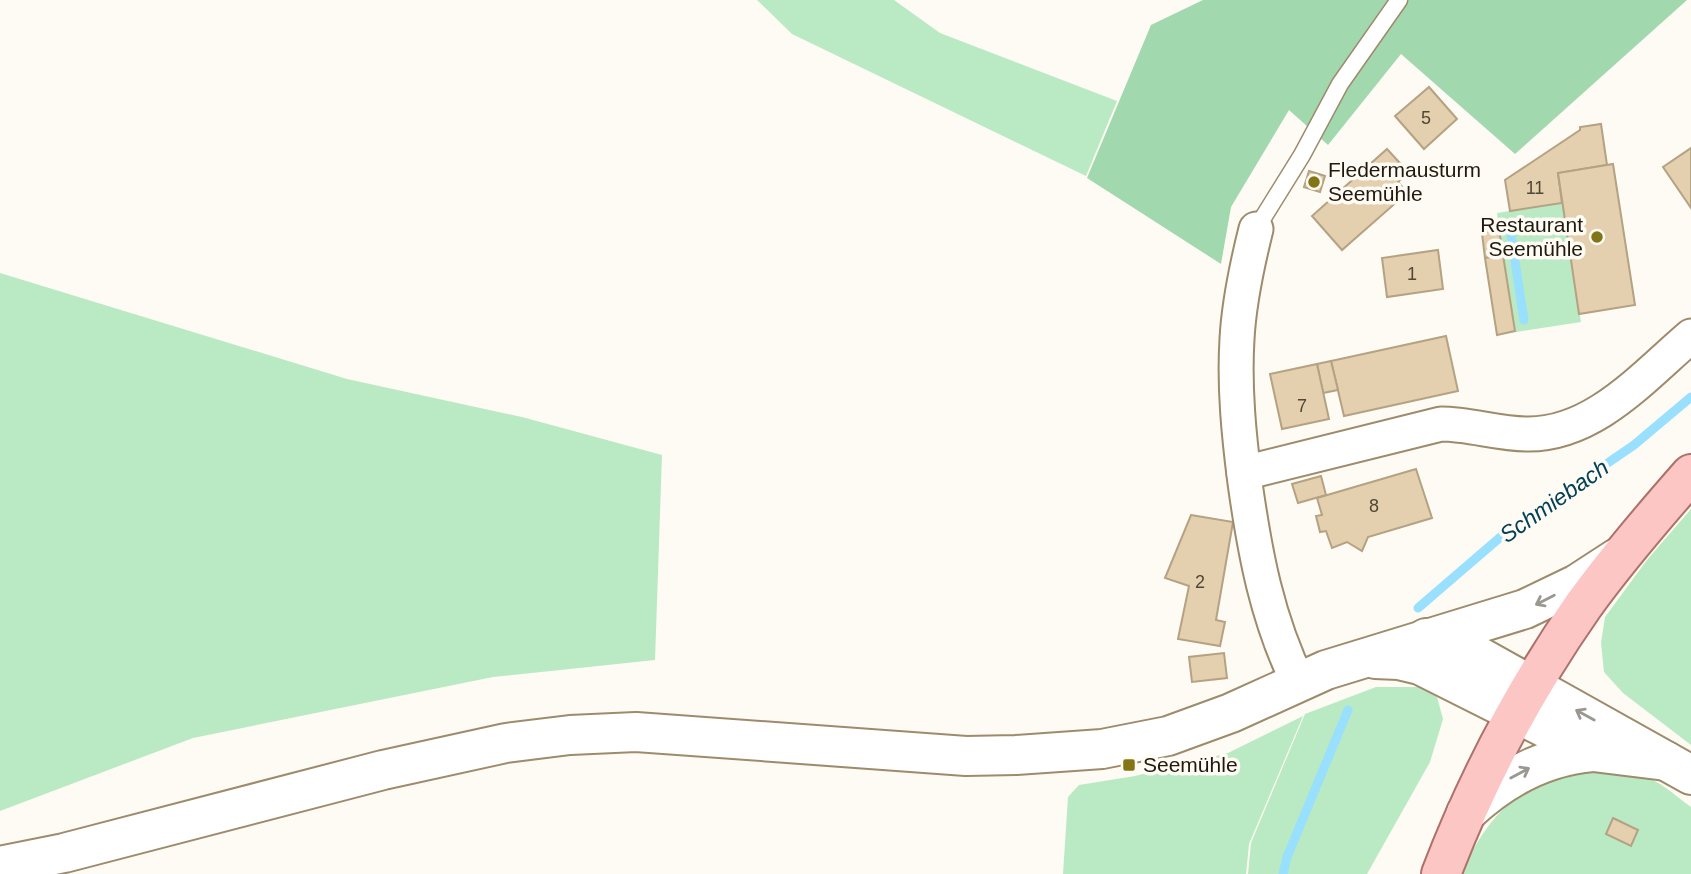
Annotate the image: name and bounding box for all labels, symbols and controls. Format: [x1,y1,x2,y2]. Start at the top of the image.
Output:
house number: 5 [1421,108,1431,128]
place label: Fledermausturm Seemühle [1328,158,1481,205]
marker: Fledermausturm Seemühle [1306,174,1322,190]
house number: 11 [1526,178,1544,198]
place label: Restaurant Seemühle [1480,213,1583,260]
marker: Restaurant Seemühle [1589,229,1605,245]
house number: 1 [1407,264,1417,284]
house number: 7 [1297,396,1307,416]
water label: Schmiebach [1495,454,1613,548]
house number: 8 [1369,496,1379,516]
house number: 2 [1195,572,1205,592]
one-way arrow [1535,594,1556,608]
one-way arrow [1575,708,1595,722]
place label: Seemühle [1143,753,1238,776]
marker: Seemühle [1121,757,1137,773]
one-way arrow [1509,766,1530,779]

